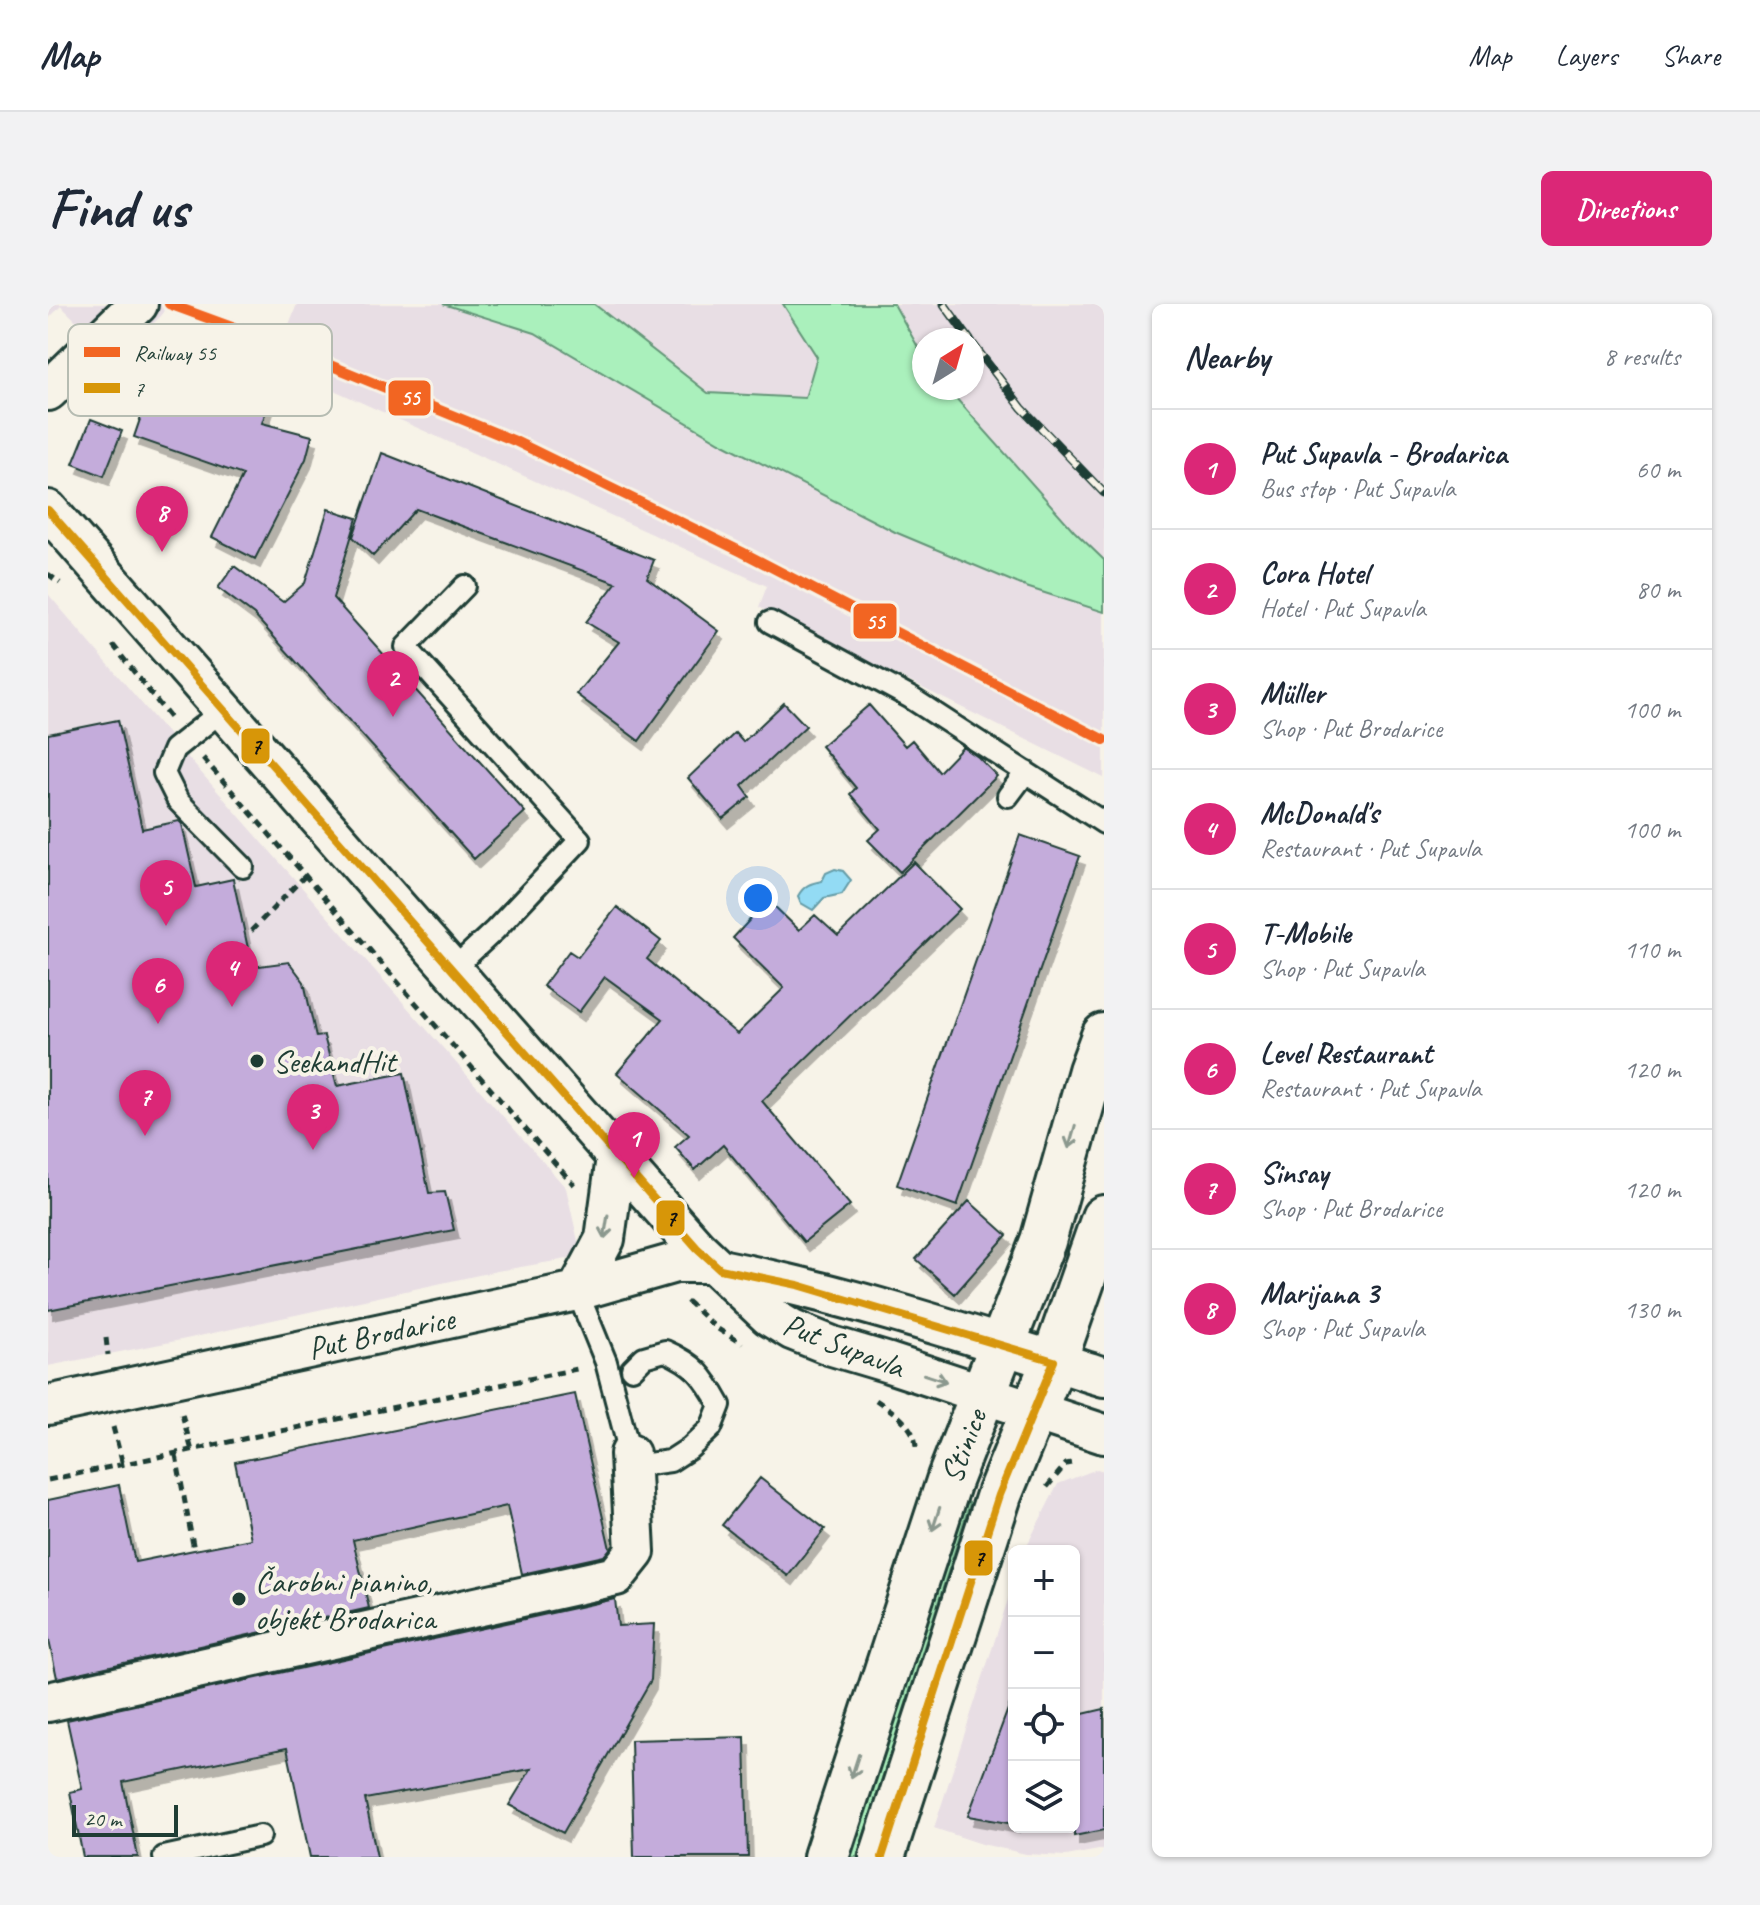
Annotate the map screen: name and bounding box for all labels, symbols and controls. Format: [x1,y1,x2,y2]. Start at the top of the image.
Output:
text: Map [40,32,99,79]
text: Map [1469,38,1512,73]
text: Layers [1556,38,1617,73]
text: Share [1661,38,1720,73]
button: Directions [1541,171,1712,246]
text: Find us [48,173,188,244]
legend [68,324,332,416]
north arrow [912,328,984,400]
text: Nearby [1184,335,1270,378]
text: Railway 55 [134,339,217,367]
text: 8 results [1604,340,1680,373]
text: 7 [134,375,145,403]
line badge: 55 [387,379,432,417]
text: 55 [400,384,422,412]
text: Put Supavla - Brodarica [1260,434,1507,472]
text: 1 [1204,453,1216,486]
text: 60 m [1636,453,1680,486]
text: Bus stop · Put Supavla [1260,472,1455,505]
pin: 8 [136,486,188,552]
text: Cora Hotel [1260,554,1369,592]
text: 2 [1204,573,1216,606]
text: 80 m [1636,573,1680,606]
text: Hotel · Put Supavla [1260,592,1426,625]
line badge: 55 [852,602,898,640]
text: 55 [865,608,887,636]
pin: 2 [367,651,419,717]
text: Müller [1260,674,1324,712]
text: 3 [1204,693,1216,726]
text: 100 m [1624,693,1680,726]
text: Shop · Put Brodarice [1260,712,1442,745]
line badge: 7 [240,727,271,765]
text: 7 [251,733,263,761]
text: McDonald's [1260,794,1379,832]
text: 4 [1204,813,1216,846]
text: 100 m [1624,813,1680,846]
text: Restaurant · Put Supavla [1260,832,1481,865]
pin: 5 [140,860,192,926]
your location [738,878,778,918]
text: T-Mobile [1260,914,1351,952]
text: 5 [1204,933,1216,966]
text: 110 m [1624,933,1680,966]
pin: 4 [206,941,258,1007]
text: Shop · Put Supavla [1260,952,1425,985]
pin: 6 [132,958,184,1024]
text: Level Restaurant [1260,1034,1432,1072]
place label: SeekandHit [273,1041,399,1082]
marker: SeekandHit [248,1052,266,1070]
text: 6 [1204,1053,1216,1086]
text: 120 m [1624,1053,1680,1086]
pin: 7 [119,1070,171,1136]
text: Restaurant · Put Supavla [1260,1072,1481,1105]
pin: 3 [287,1084,339,1150]
pin: 1 [608,1112,660,1178]
one-way arrow [1064,1124,1079,1150]
text: Sinsay [1260,1154,1328,1192]
text: 7 [1204,1173,1216,1206]
text: 120 m [1624,1173,1680,1206]
text: Shop · Put Brodarice [1260,1192,1442,1225]
line badge: 7 [655,1199,686,1237]
text: 7 [666,1205,678,1233]
one-way arrow [598,1214,613,1239]
text: Marijana 3 [1260,1274,1379,1312]
text: 8 [1204,1293,1216,1326]
text: 130 m [1624,1293,1680,1326]
street label: Put Brodarice [304,1297,460,1369]
street label: Put Supavla [777,1304,912,1388]
text: Shop · Put Supavla [1260,1312,1425,1345]
one-way arrow [922,1371,948,1386]
street label: Stinice [931,1401,997,1489]
one-way arrow [928,1506,943,1531]
line badge: 7 [963,1539,994,1577]
text: 7 [974,1545,986,1573]
map controls [1008,1545,1080,1833]
button: + [1008,1545,1080,1617]
place label: Čarobni pianino, objekt Brodarica [255,1561,438,1639]
marker: Čarobni pianino, objekt Brodarica [230,1590,248,1608]
button: − [1008,1617,1080,1689]
button: locate [1008,1689,1080,1761]
one-way arrow [847,1753,861,1778]
button: layers [1008,1761,1080,1833]
scale bar [72,1801,178,1837]
text: 20 m [84,1805,121,1833]

